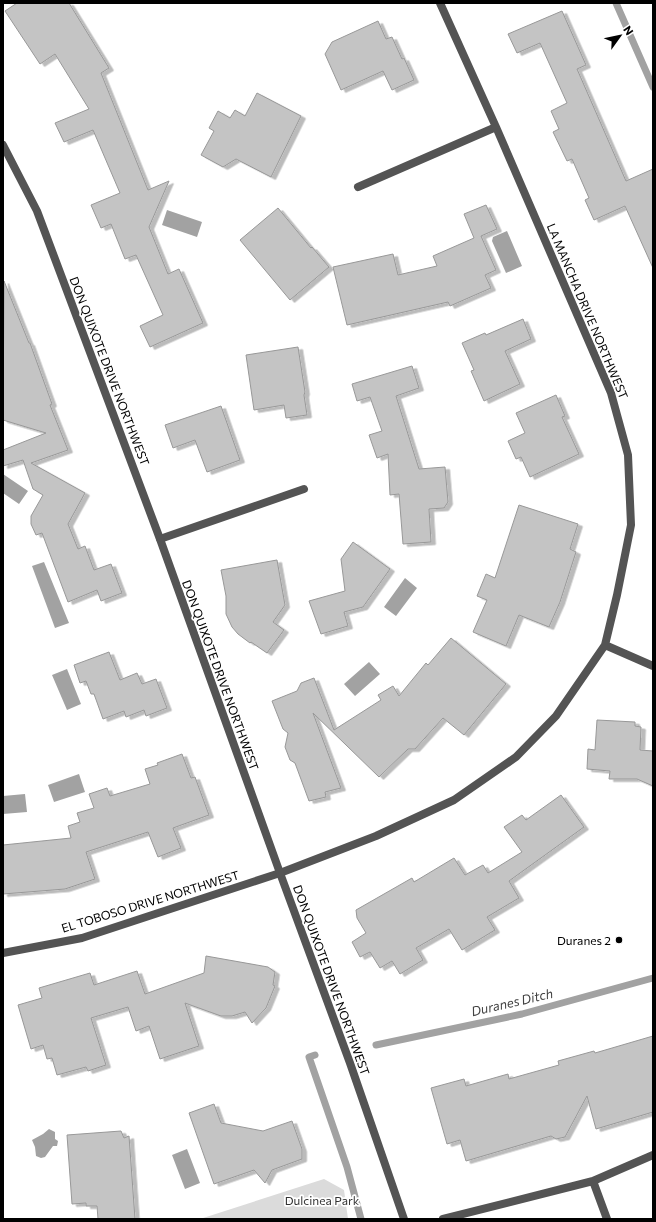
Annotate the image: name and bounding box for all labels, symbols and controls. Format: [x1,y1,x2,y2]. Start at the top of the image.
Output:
north arrow [600,16,640,56]
text: N [621,23,637,37]
street label: LA MANCHA DRIVE NORTHWEST [545,221,632,401]
street label: DON QUIXOTE DRIVE NORTHWEST [67,274,153,468]
street label: DON QUIXOTE DRIVE NORTHWEST [180,578,262,772]
street label: EL TOBOSO DRIVE NORTHWEST [59,867,241,935]
street label: DON QUIXOTE DRIVE NORTHWEST [291,883,373,1077]
place label: Duranes 2 [557,933,611,947]
marker: Duranes 2 [614,935,624,945]
water label: Duranes Ditch [470,985,554,1019]
park label: Dulcinea Park [285,1193,360,1207]

